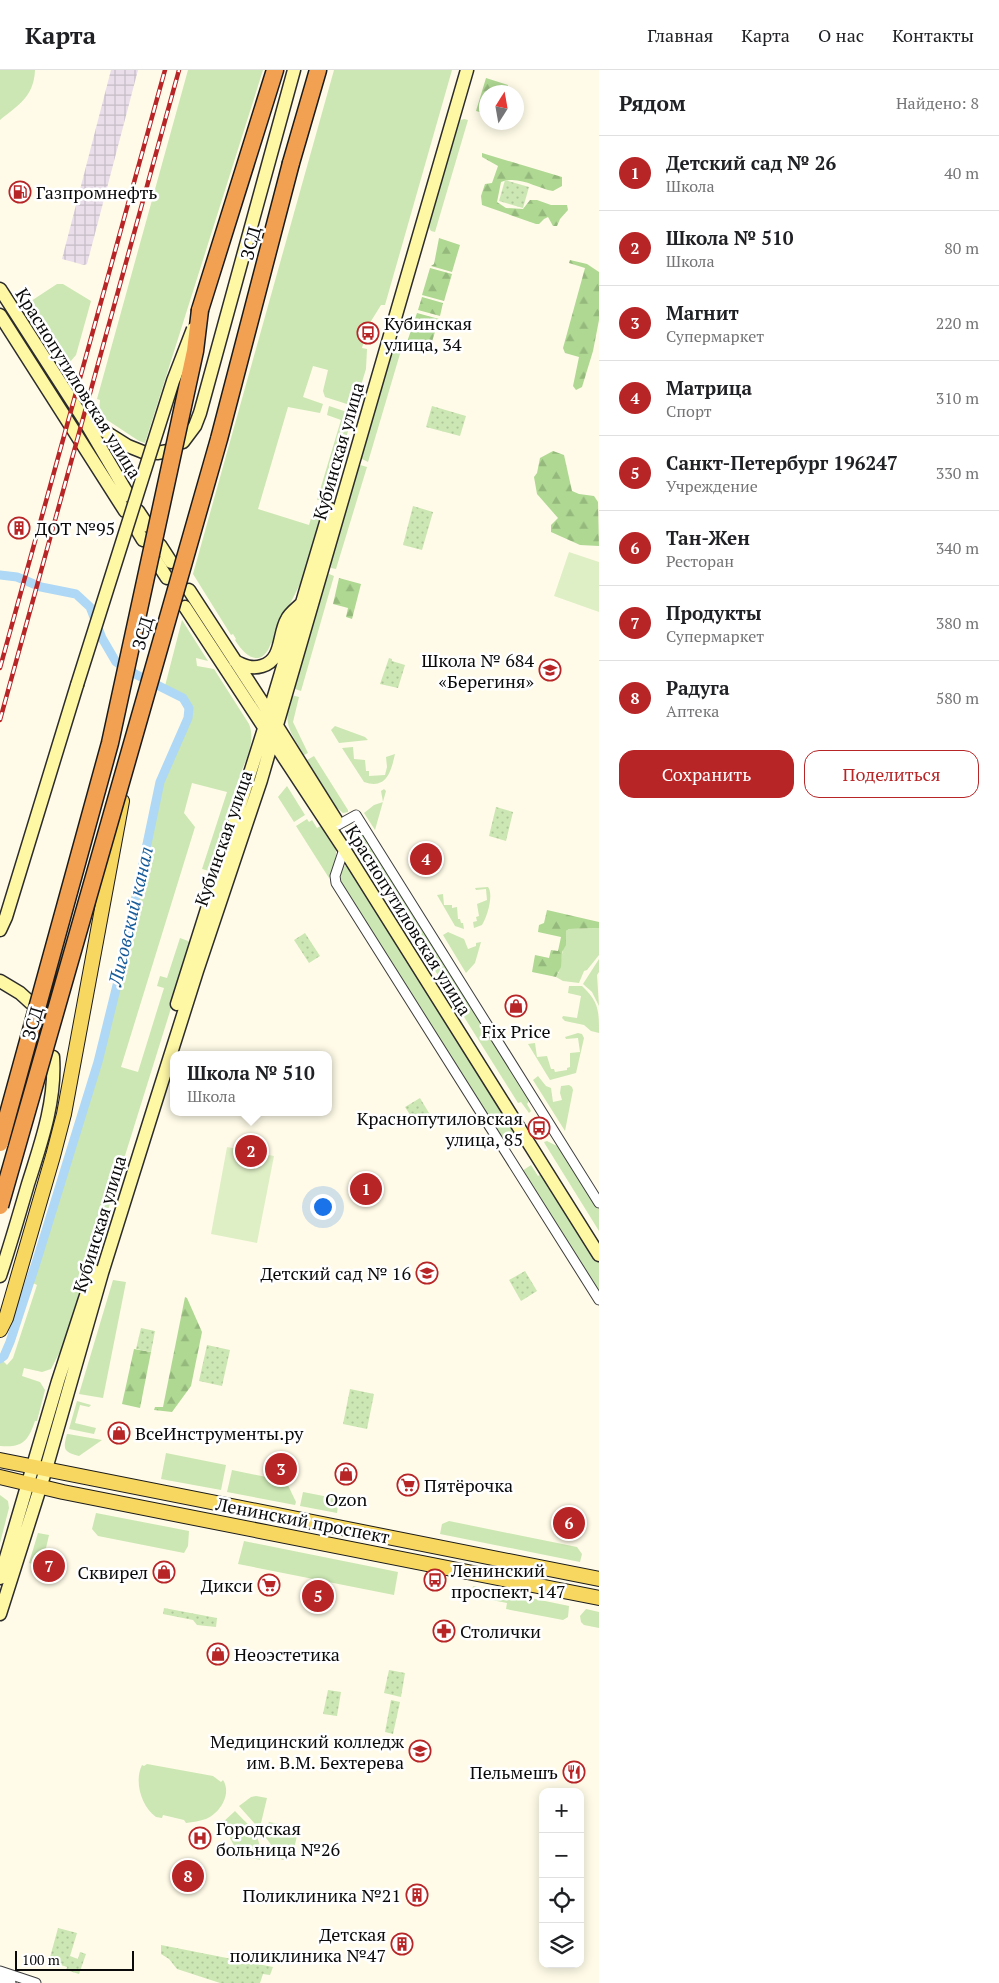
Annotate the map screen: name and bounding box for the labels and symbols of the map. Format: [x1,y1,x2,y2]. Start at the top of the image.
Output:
north arrow [479,85,524,130]
fuel station icon: Газпромнефть [8,180,32,204]
place label: Газпромнефть [36,180,158,204]
street label: ЗСД [234,223,266,262]
street label: Краснопутиловская улица [10,283,148,483]
place label: Кубинская улица, 34 [383,311,472,356]
bus stop icon: Кубинская улица, 34 [356,321,380,345]
street label: Кубинская улица [307,379,369,523]
building icon: ДОТ №95 [7,516,31,540]
place label: ДОТ №95 [35,516,115,540]
street label: ЗСД [126,613,158,652]
place label: Школа № 684 «Берегиня» [422,648,535,693]
school or university icon: Школа № 684 «Берегиня» [538,658,562,682]
street label: Кубинская улица [189,767,257,909]
street label: Краснопутиловская улица [340,820,478,1020]
pin: 4 [410,840,442,878]
water label: Лиговский канал [102,844,158,989]
shop icon: Fix Price [504,994,528,1018]
street label: ЗСД [16,1003,48,1042]
place label: Fix Price [481,1019,551,1043]
place label: Краснопутиловская улица, 85 [357,1106,523,1151]
bus stop icon: Краснопутиловская улица, 85 [527,1116,551,1140]
pin: 2 [235,1132,267,1170]
street label: Кубинская улица [67,1153,131,1295]
pin: 1 [350,1170,382,1208]
your location [310,1194,336,1220]
place label: Детский сад № 16 [260,1261,411,1285]
school or university icon: Детский сад № 16 [415,1261,439,1285]
shop icon: ВсеИнструменты.ру [107,1421,131,1445]
place label: ВсеИнструменты.ру [135,1421,304,1445]
pin: 3 [265,1450,297,1488]
shop icon: Ozon [334,1462,358,1486]
supermarket icon: Пятёрочка [396,1473,420,1497]
place label: Пятёрочка [424,1473,513,1497]
place label: Ozon [325,1487,367,1511]
street label: Ленинский проспект [213,1491,392,1549]
pin: 6 [553,1504,585,1542]
pin: 7 [33,1547,65,1585]
place label: Ленинский проспект, 147 [450,1558,566,1603]
place label: Сквирел [77,1560,148,1584]
shop icon: Сквирел [152,1560,176,1584]
bus stop icon: Ленинский проспект, 147 [423,1568,447,1592]
place label: Дикси [201,1573,253,1597]
supermarket icon: Дикси [257,1573,281,1597]
pin: 5 [302,1577,334,1615]
pharmacy icon: Столички [432,1619,456,1643]
place label: Столички [460,1619,541,1643]
shop icon: Неоэстетика [206,1642,230,1666]
place label: Неоэстетика [234,1642,340,1666]
place label: Медицинский колледж им. В.М. Бехтерева [210,1729,404,1774]
school or university icon: Медицинский колледж им. В.М. Бехтерева [408,1739,432,1763]
place label: Пельмешъ [470,1760,558,1784]
restaurant icon: Пельмешъ [562,1760,586,1784]
place label: Городская больница №26 [216,1816,341,1861]
hospital icon: Городская больница №26 [188,1826,212,1850]
pin: 8 [172,1857,204,1895]
place label: Поликлиника №21 [243,1883,401,1907]
building icon: Поликлиника №21 [405,1883,429,1907]
place label: Детская поликлиника №47 [229,1922,386,1967]
building icon: Детская поликлиника №47 [390,1932,414,1956]
scale bar [15,1948,134,1971]

